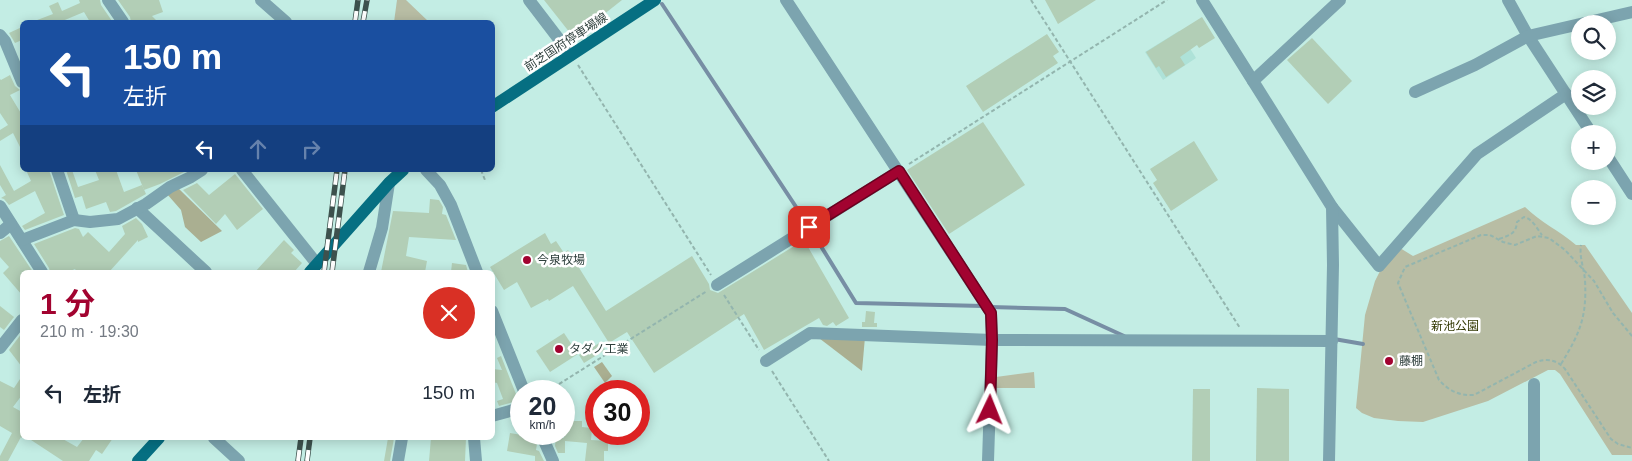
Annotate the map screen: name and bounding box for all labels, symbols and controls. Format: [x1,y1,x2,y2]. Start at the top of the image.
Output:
street label: 前芝国府停車場線 [522,10,610,74]
map controls [1571,15,1616,225]
button: search [1571,15,1616,60]
text: 150 m [123,37,222,76]
icon: left [40,40,105,105]
button: layers [1571,70,1616,115]
text: 左折 [123,84,167,109]
button: + [1571,125,1616,170]
icon: left [191,135,219,163]
icon: ahead [244,135,272,163]
icon: right [297,135,325,163]
button: − [1571,180,1616,225]
pin [788,206,830,248]
icon: arrive [795,213,823,241]
place label: 今泉牧場 [537,253,585,267]
marker: 今泉牧場 [521,254,533,266]
text: 1 分 [40,287,95,320]
button: close [423,287,475,339]
park label: 新池公園 [1431,319,1479,333]
text: 210 m · 19:30 [40,323,139,340]
place label: タダノ工業 [569,342,629,356]
marker: タダノ工業 [553,343,565,355]
place label: 藤棚 [1399,354,1423,368]
marker: 藤棚 [1383,355,1395,367]
icon: left [40,379,68,407]
speed limit sign: 30 [585,380,650,445]
text: 150 m [422,382,475,403]
position arrow [963,383,1015,435]
text: 左折 [83,384,121,405]
text: 20 [529,392,556,420]
text: km/h [529,418,556,432]

